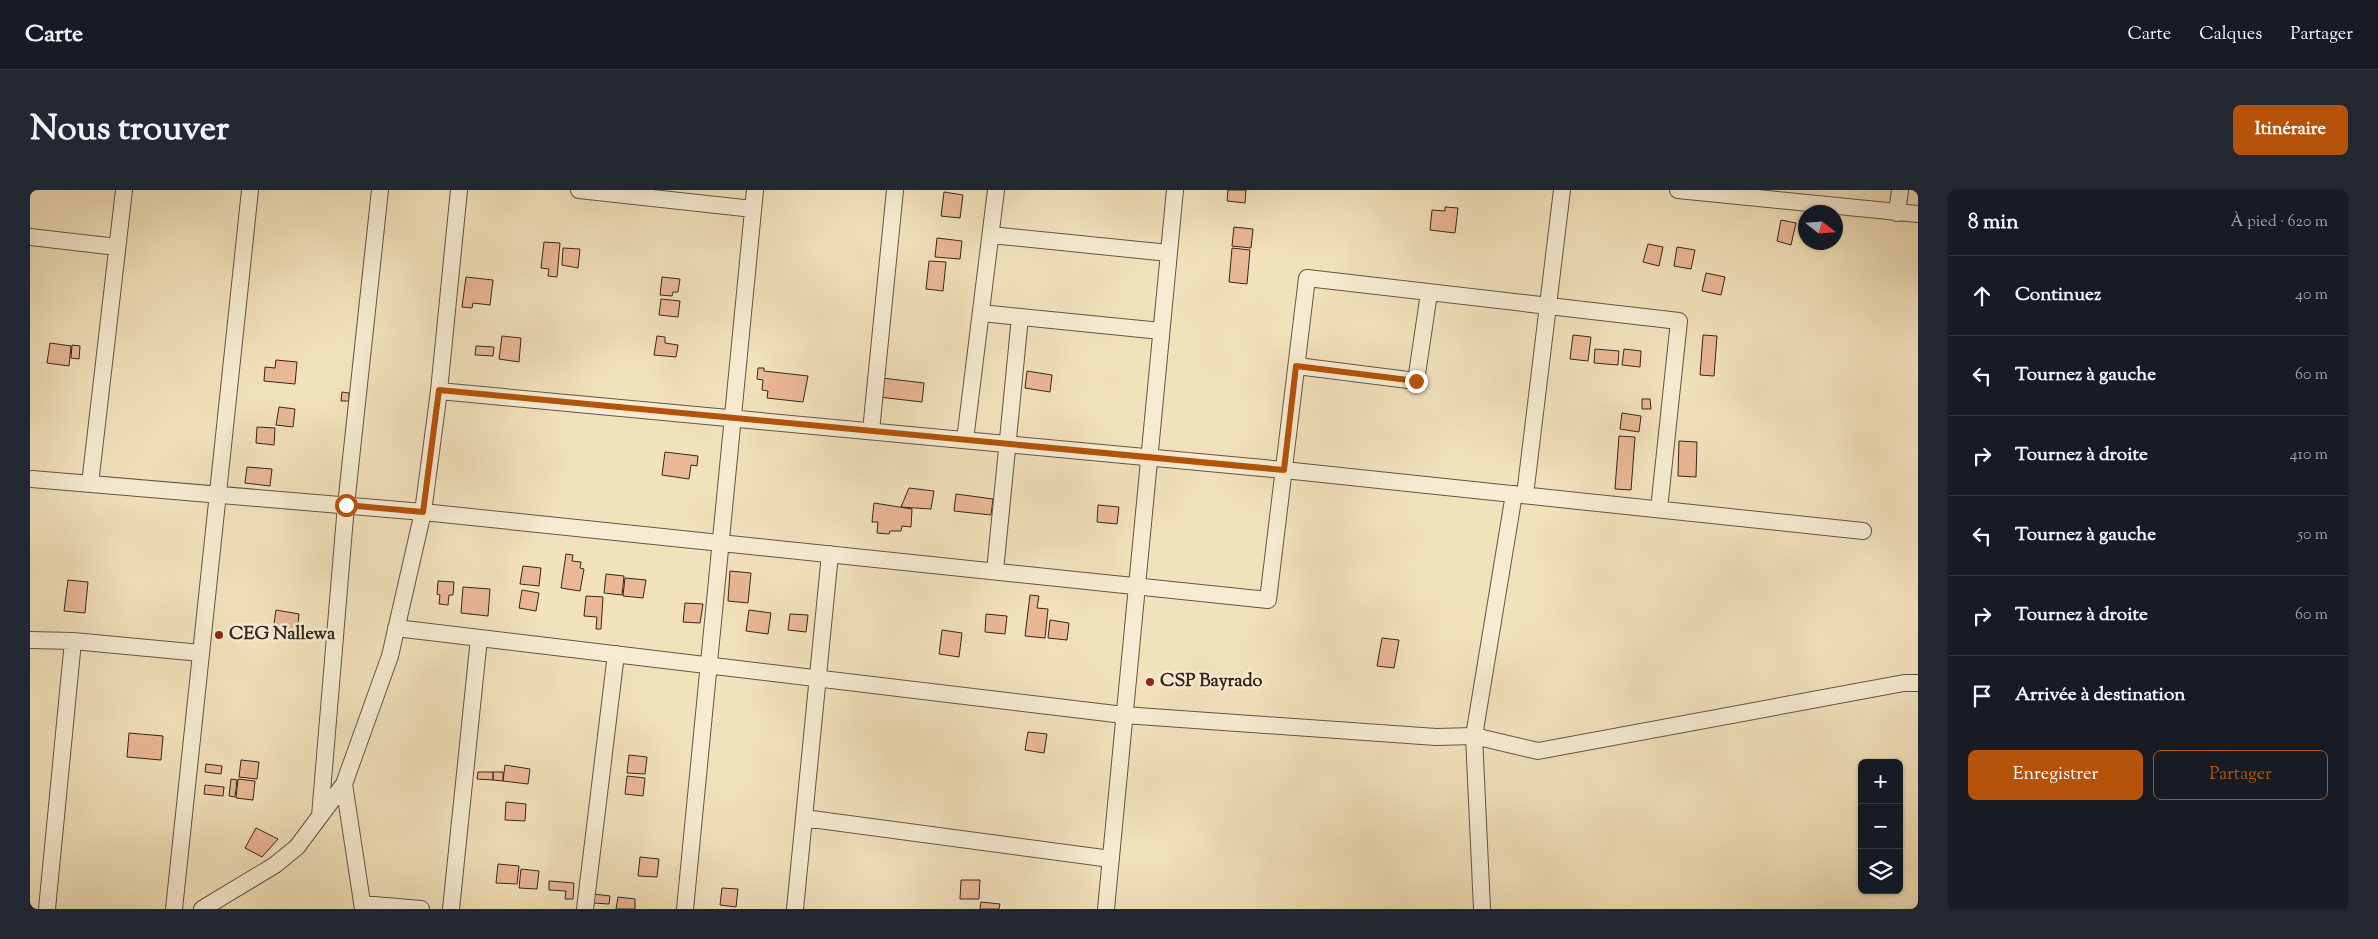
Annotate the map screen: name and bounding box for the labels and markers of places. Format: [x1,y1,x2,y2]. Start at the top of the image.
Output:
place label: CEG Nallewa [229,622,336,648]
marker: CEG Nallewa [213,629,225,641]
place label: CSP Bayrado [1160,669,1262,695]
marker: CSP Bayrado [1144,676,1156,688]

